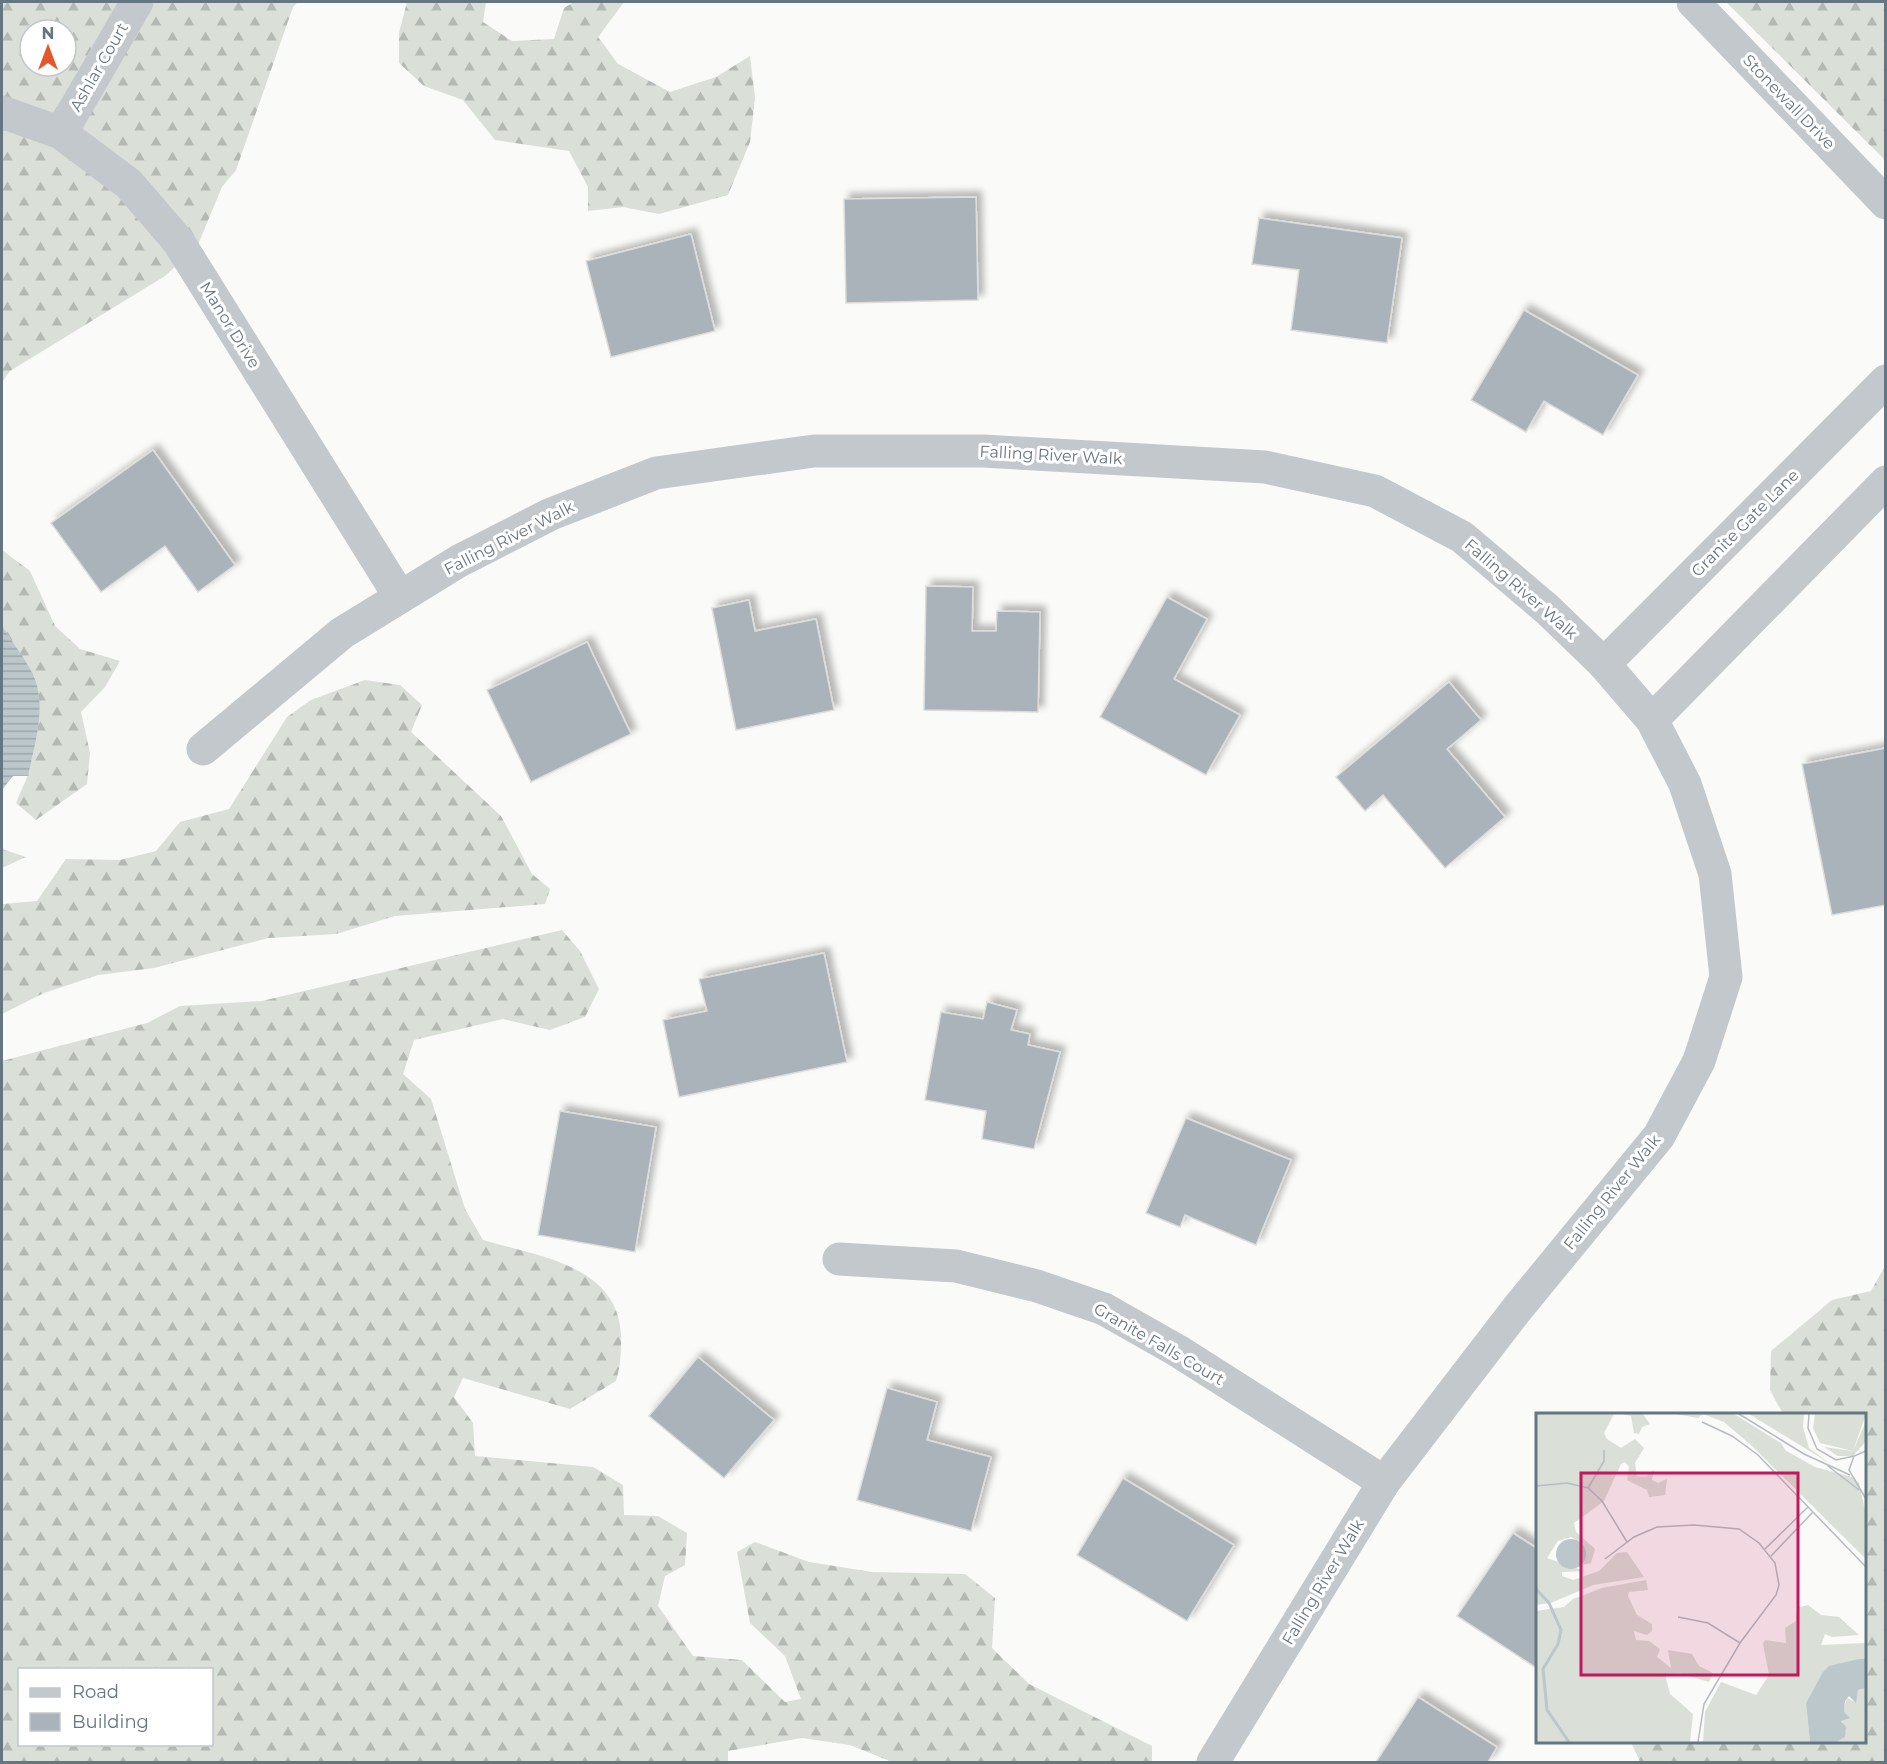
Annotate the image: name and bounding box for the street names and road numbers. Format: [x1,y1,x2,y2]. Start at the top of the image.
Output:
street label: Ashlar Court [66,19,132,115]
street label: Stonewall Drive [1739,51,1839,153]
street label: Manor Drive [196,278,264,372]
street label: Falling River Walk [979,442,1123,468]
street label: Granite Gate Lane [1687,465,1803,581]
street label: Falling River Walk [441,497,577,579]
street label: Falling River Walk [1461,535,1581,643]
street label: Falling River Walk [1560,1130,1665,1254]
street label: Granite Falls Court [1090,1299,1228,1389]
street label: Falling River Walk [1278,1515,1368,1648]

